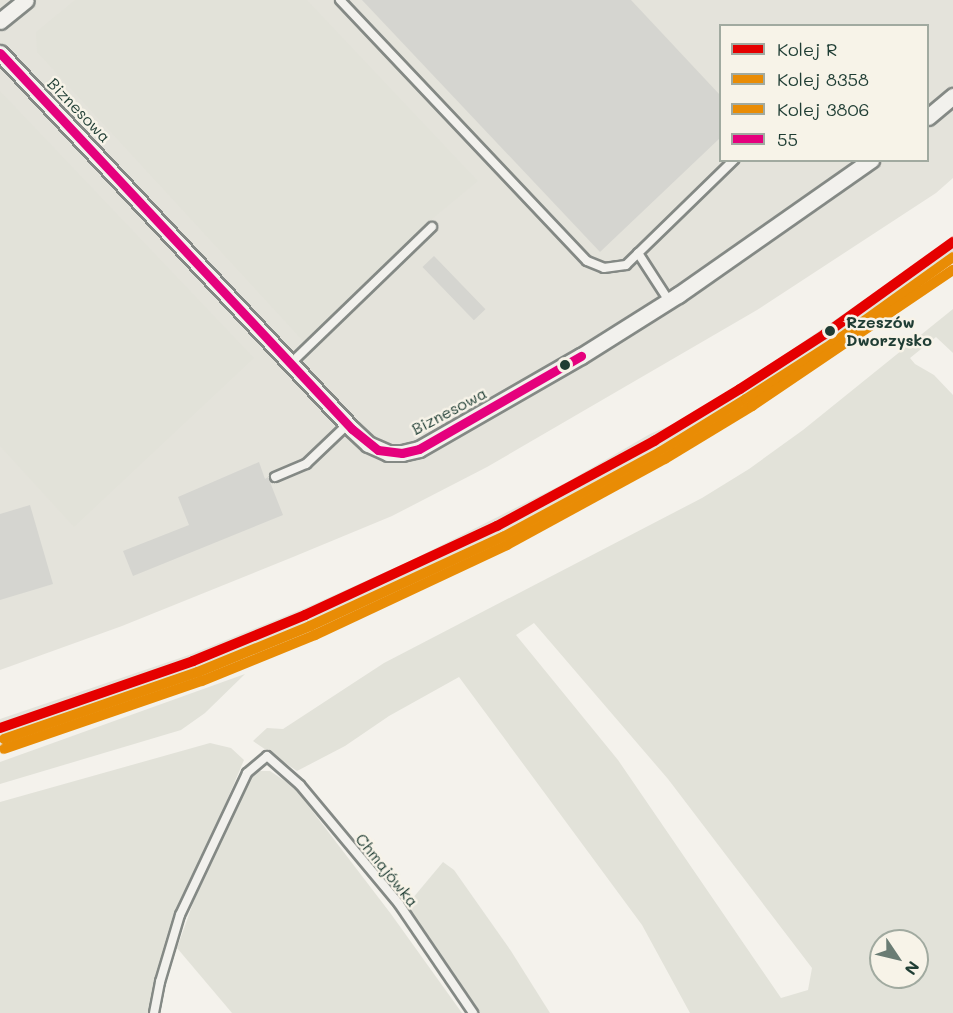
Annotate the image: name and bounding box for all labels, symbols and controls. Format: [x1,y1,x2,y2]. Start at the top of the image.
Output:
legend [719,24,929,162]
text: Kolej R [777,37,838,61]
text: Kolej 8358 [777,67,869,91]
street label: Biznesowa [44,74,114,146]
text: Kolej 3806 [777,97,869,121]
text: 55 [777,127,798,151]
place label: Rzeszów Dworzysko [846,312,932,350]
marker: Rzeszów Dworzysko [819,320,841,342]
unlabelled marker [559,359,571,371]
street label: Biznesowa [408,383,490,439]
street label: Chmajówka [352,829,422,911]
north arrow [869,929,929,989]
text: N [900,957,925,979]

